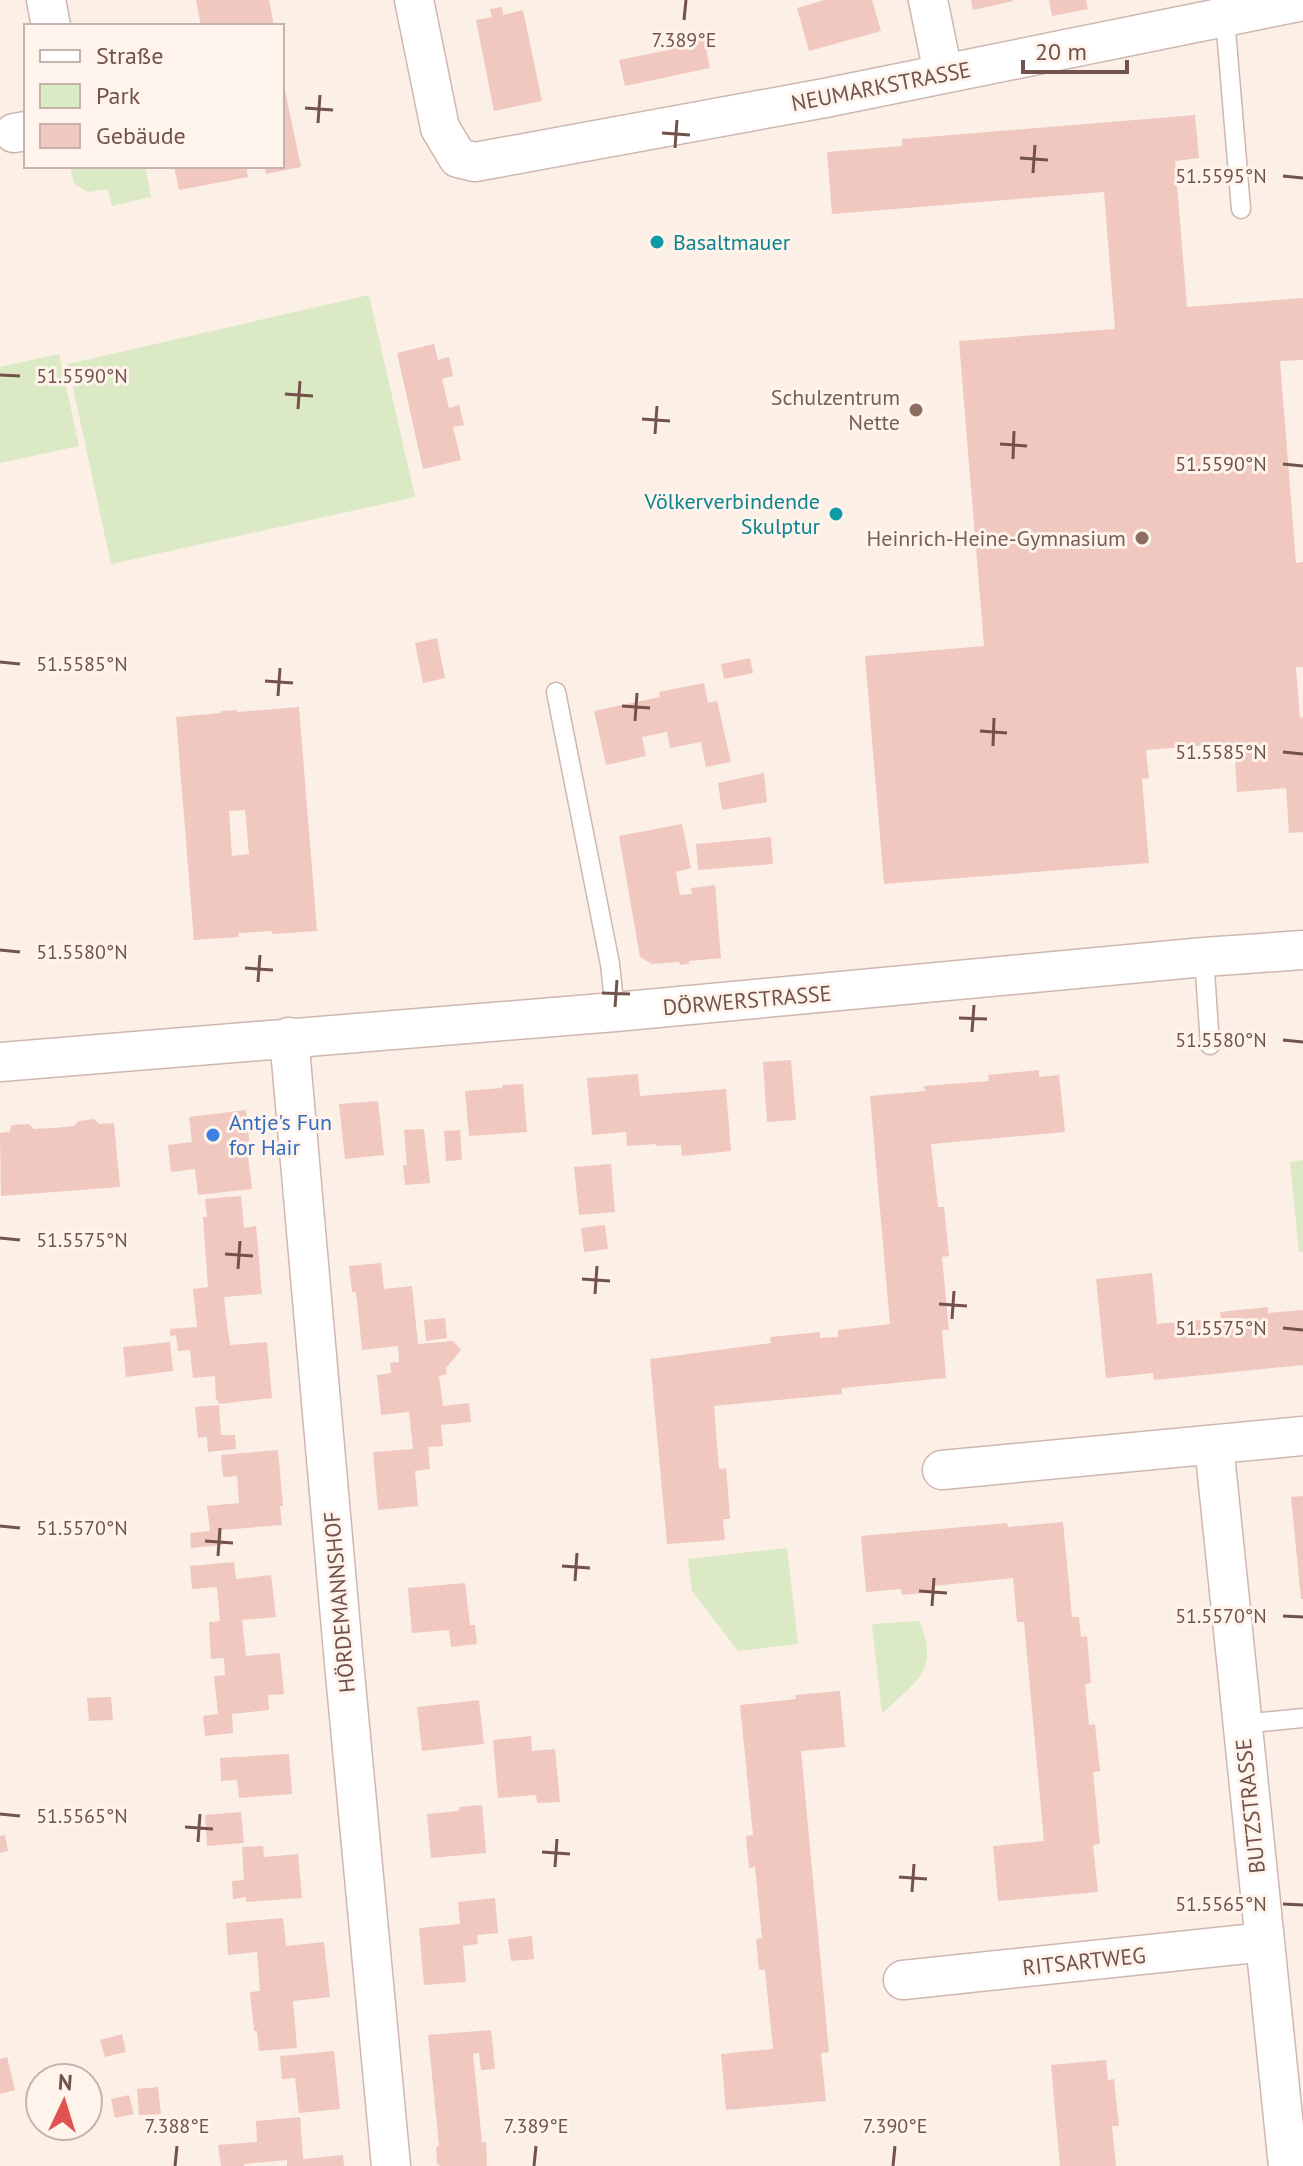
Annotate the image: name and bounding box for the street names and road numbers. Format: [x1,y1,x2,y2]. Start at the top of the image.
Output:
street label: NEUMARKSTRASSE [789,55,973,117]
street label: DÖRWERSTRASSE [662,979,832,1021]
street label: HÖRDEMANNSHOF [317,1510,361,1694]
street label: BUTZSTRASSE [1229,1737,1271,1875]
street label: RITSARTWEG [1021,1941,1147,1981]

